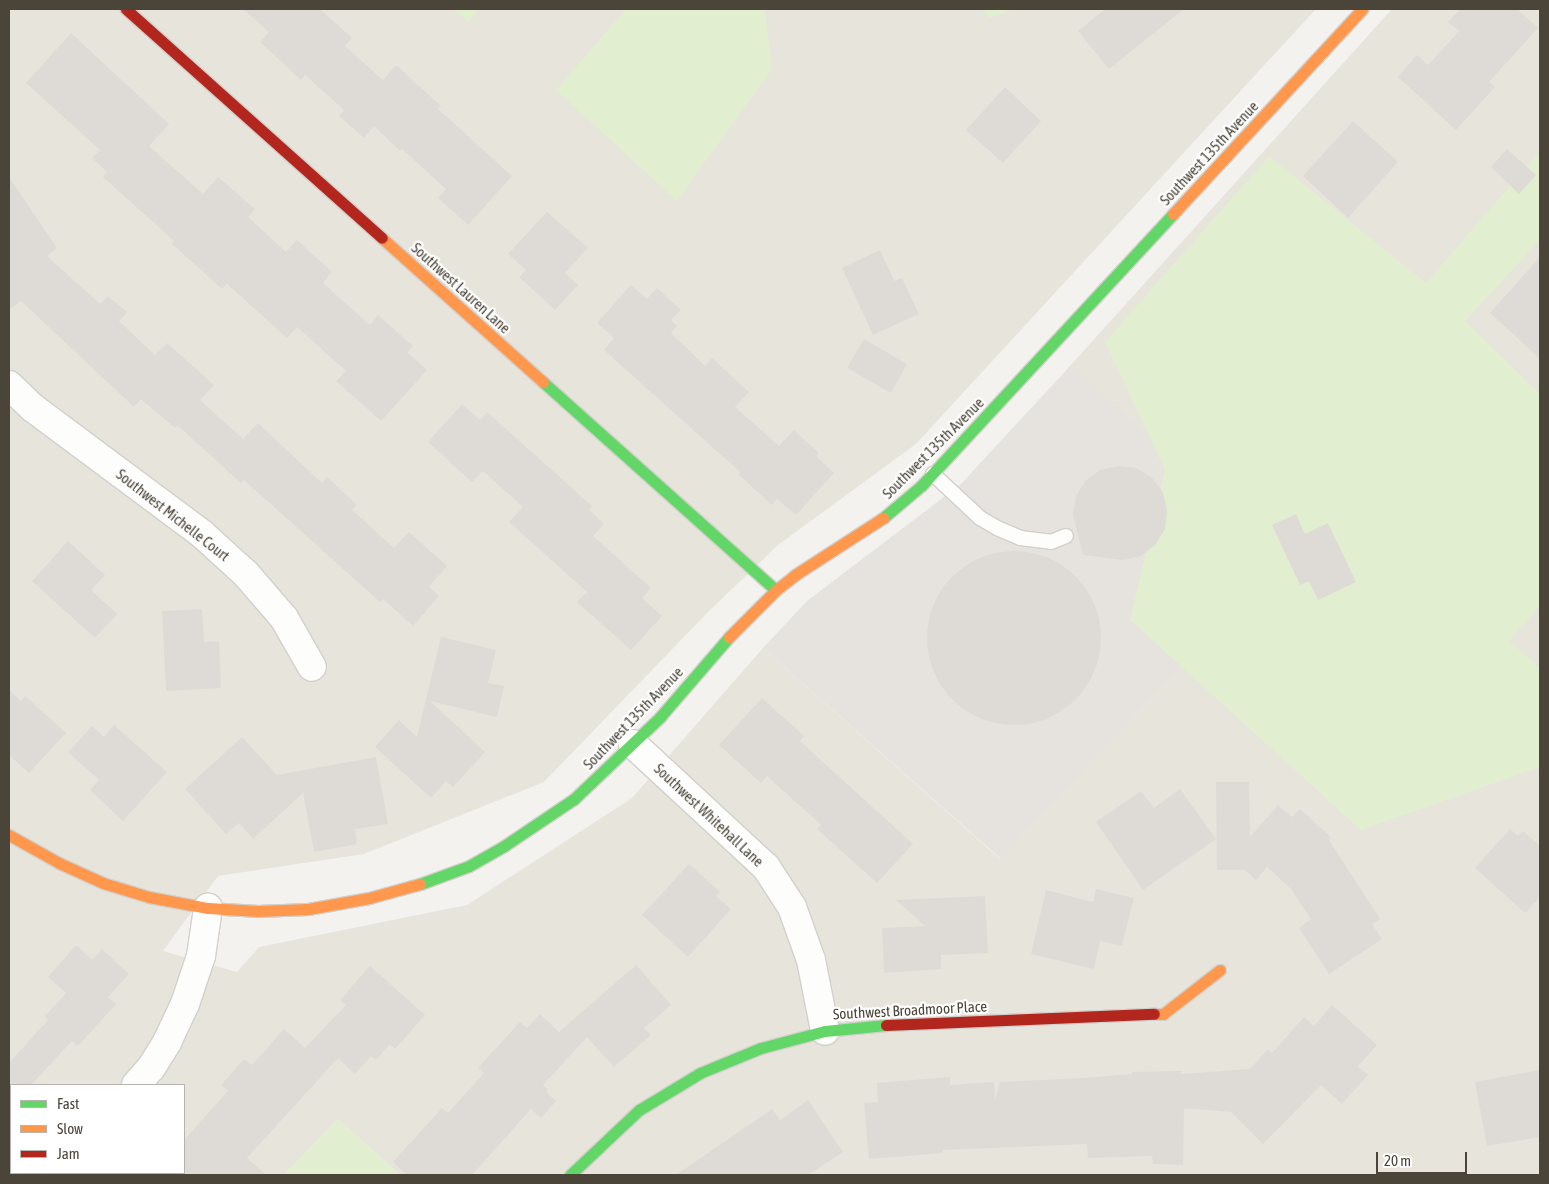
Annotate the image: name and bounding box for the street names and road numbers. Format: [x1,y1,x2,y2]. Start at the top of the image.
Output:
street label: Southwest 135th Avenue [1156,97,1262,209]
street label: Southwest Lauren Lane [408,239,514,337]
street label: Southwest 135th Avenue [879,394,987,502]
street label: Southwest Michelle Court [113,465,233,565]
street label: Southwest 135th Avenue [579,663,687,773]
street label: Southwest Whitehall Lane [651,760,767,870]
street label: Southwest Broadmoor Place [833,997,987,1023]

